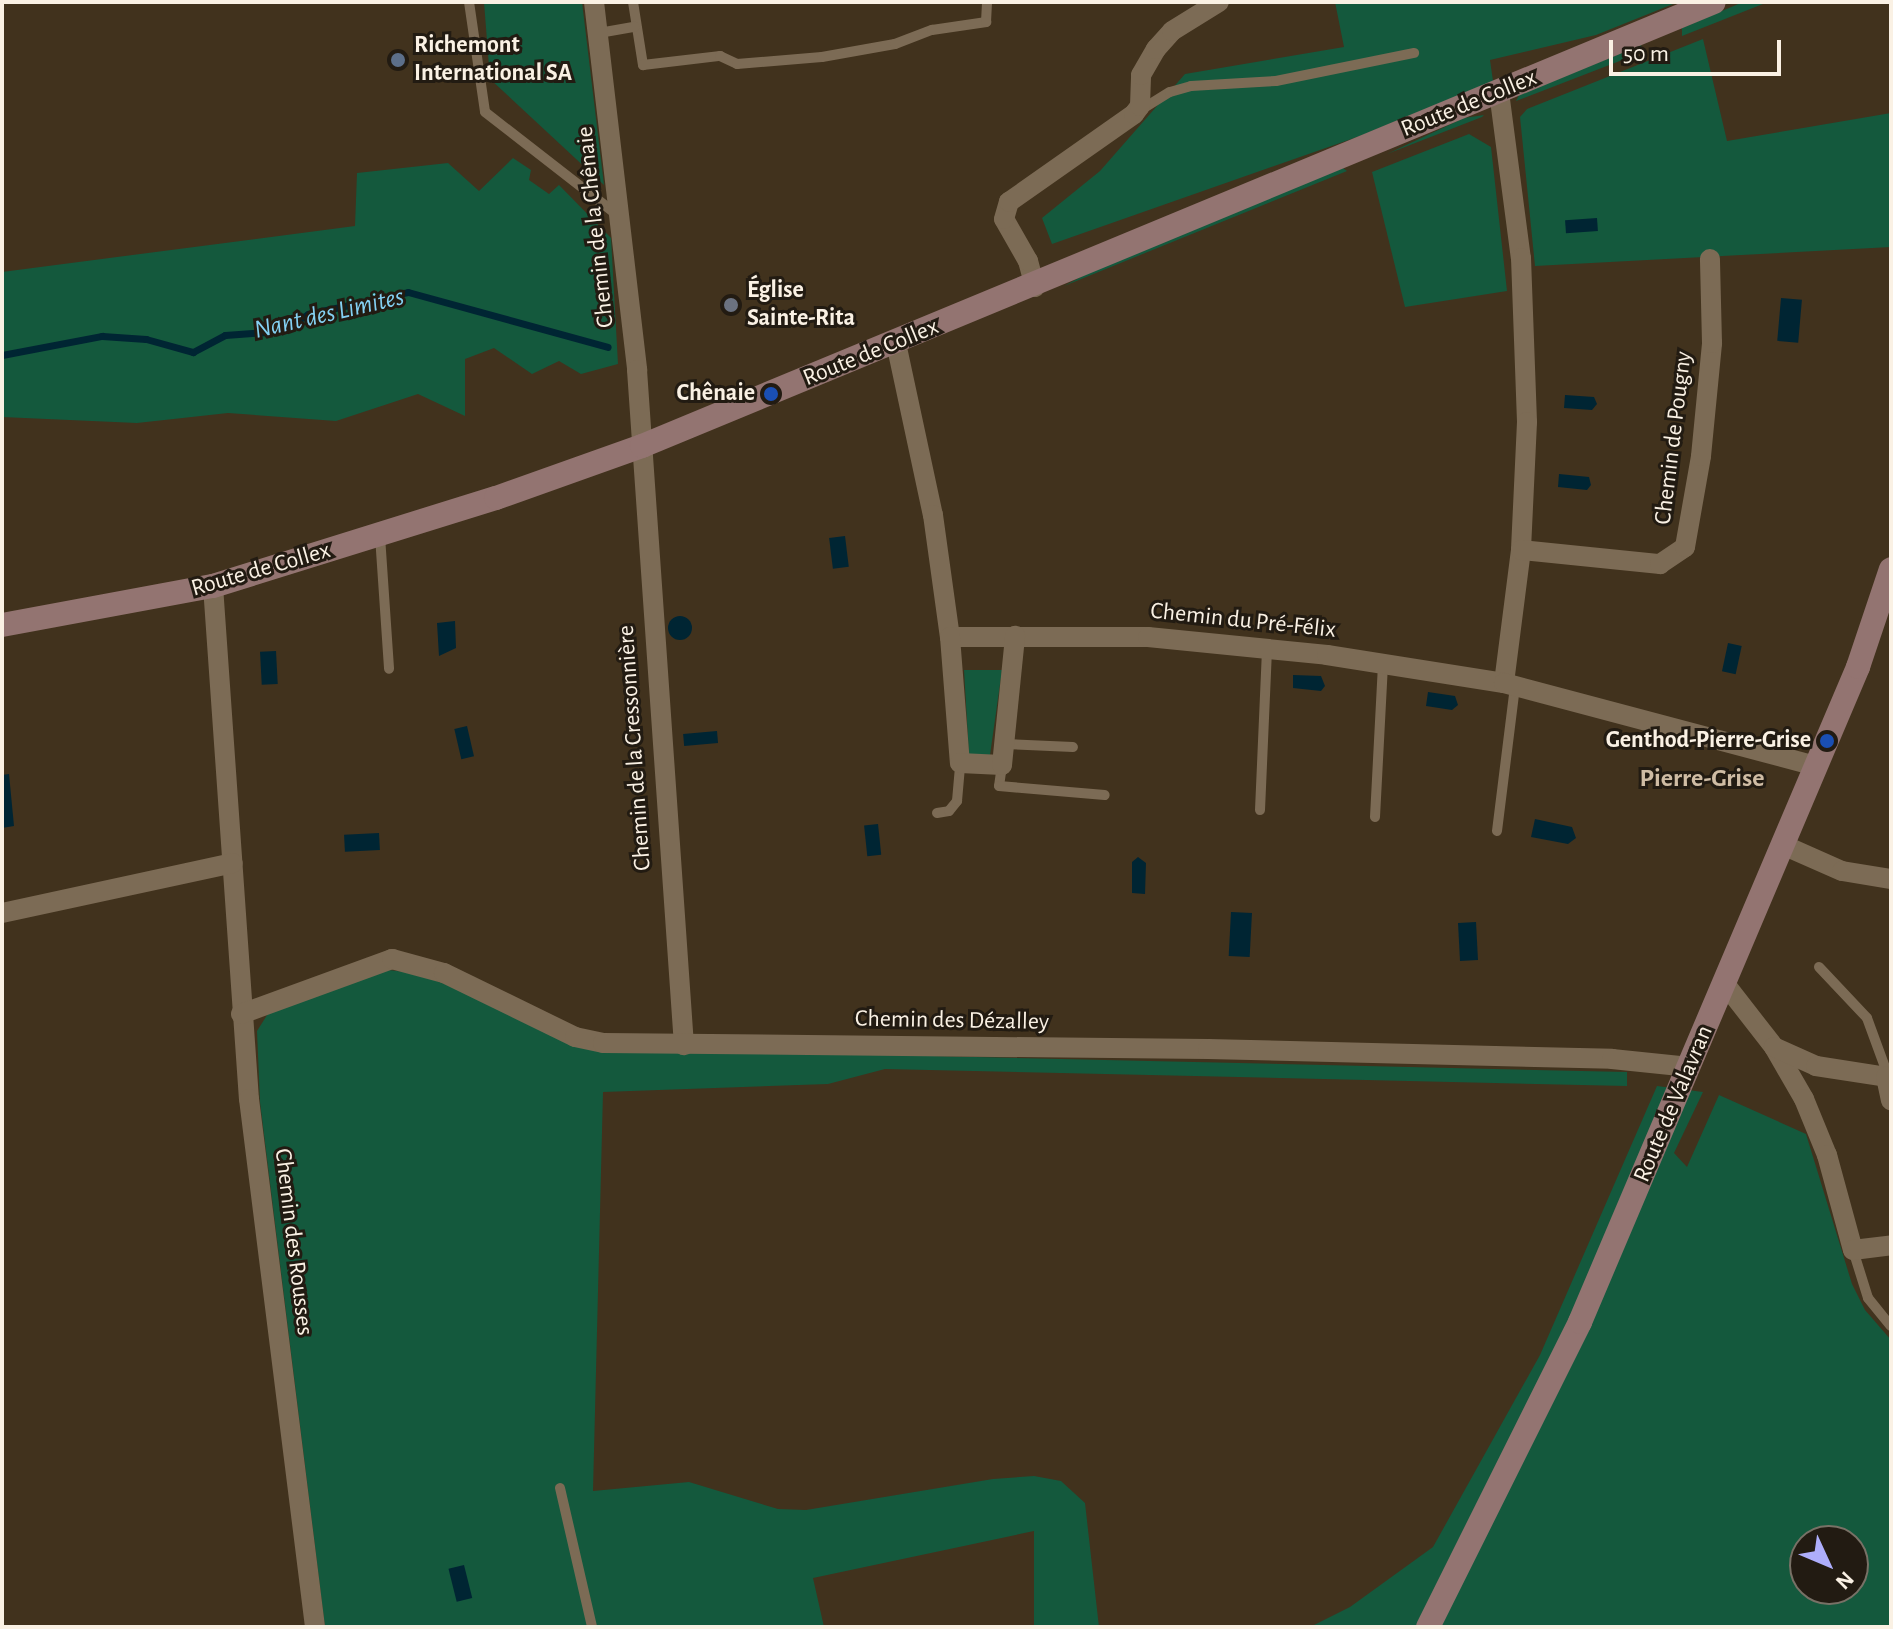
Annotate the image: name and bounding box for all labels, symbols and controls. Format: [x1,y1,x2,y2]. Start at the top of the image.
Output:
scale bar [1613,24,1785,74]
place label: Richemont International SA [414,32,572,88]
text: 50 m [1623,42,1669,66]
marker: Richemont International SA [389,51,407,69]
street label: Route de Collex [1397,64,1541,144]
street label: Chemin de la Chênaie [571,125,621,329]
place label: Église Sainte-Rita [747,277,855,333]
water label: Nant des Limites [251,282,407,346]
marker: Église Sainte-Rita [722,296,740,314]
street label: Route de Collex [799,313,943,393]
street label: Chemin de Pougny [1649,350,1699,526]
place label: Chênaie [677,380,755,408]
marker: Chênaie [762,385,780,403]
street label: Route de Collex [188,536,334,604]
street label: Chemin du Pré-Félix [1149,597,1337,645]
street label: Chemin de la Cressonnière [612,624,658,872]
place label: Genthod-Pierre-Grise [1606,727,1811,755]
marker: Genthod-Pierre-Grise [1818,732,1836,750]
district label: Pierre-Grise [1640,763,1764,795]
street label: Chemin des Dézalley [855,1005,1049,1037]
street label: Route de Valavran [1628,1021,1720,1187]
street label: Chemin des Rousses [267,1147,319,1337]
north arrow [1789,1525,1869,1605]
text: N [1832,1567,1858,1593]

